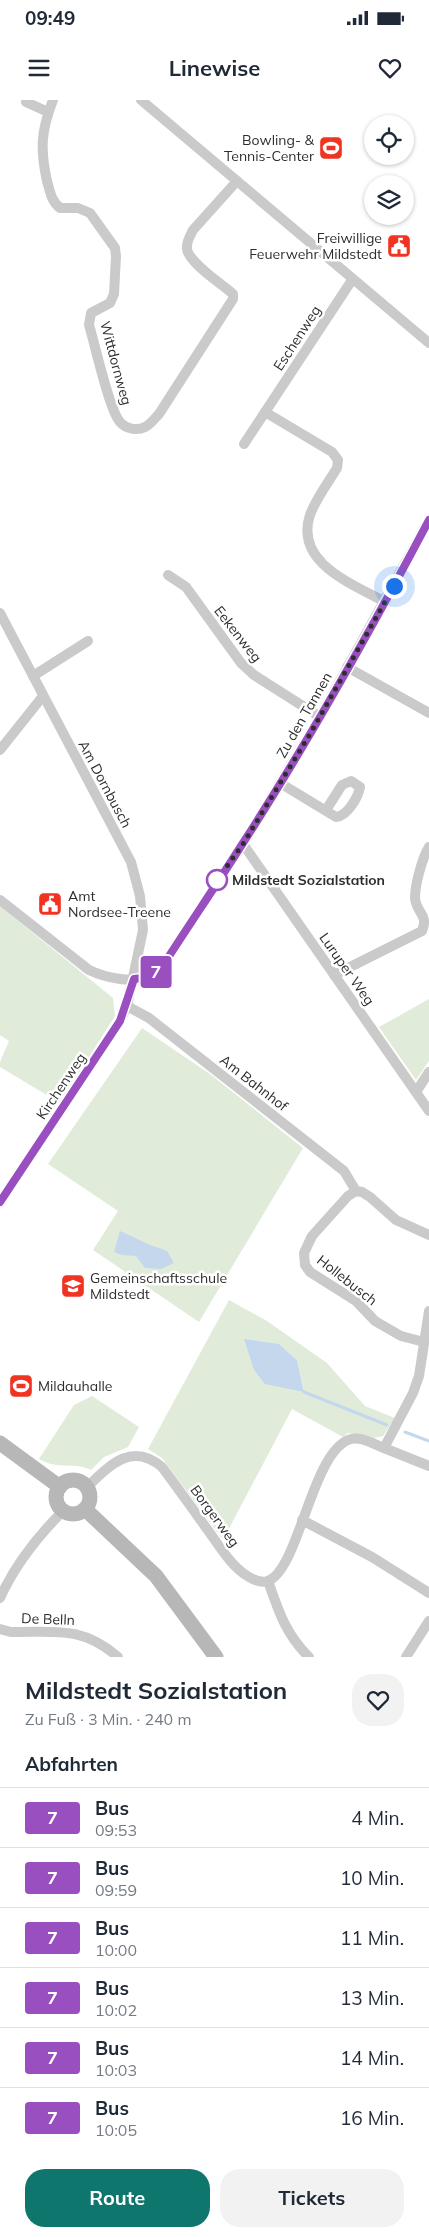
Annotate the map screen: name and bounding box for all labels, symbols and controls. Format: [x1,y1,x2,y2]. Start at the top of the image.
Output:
text: 09:49 [25,6,75,30]
icon: menu [25,54,53,82]
text: Linewise [169,54,260,82]
icon: heart [376,54,404,82]
map controls [364,115,414,225]
button: locate [364,115,414,165]
place label: Bowling- & Tennis-Center [224,131,315,165]
sports icon: Bowling- & Tennis-Center [318,135,344,161]
button: layers [364,175,414,225]
place label: Freiwillige Feuerwehr Mildstedt [249,229,382,263]
public building icon: Freiwillige Feuerwehr Mildstedt [386,233,412,259]
street label: Eschenweg [269,302,325,374]
street label: Wittdornweg [96,319,136,407]
your location [382,574,407,599]
street label: Eekenweg [210,602,266,666]
street label: Zu den Tannen [272,669,336,761]
street label: Am Dornbusch [74,737,136,831]
marker: Mildstedt Sozialstation [206,869,228,891]
place label: Mildstedt Sozialstation [232,871,385,889]
place label: Amt Nordsee-Treene [68,887,171,921]
public building icon: Amt Nordsee-Treene [37,891,63,917]
street label: Luruper Weg [315,929,379,1009]
line badge: 7 [140,956,172,988]
text: 7 [151,960,161,983]
street label: Kirchenweg [32,1049,90,1123]
street label: Am Bahnhof [216,1051,292,1115]
street label: Hollebusch [313,1251,381,1309]
place label: Gemeinschaftsschule Mildstedt [90,1269,227,1303]
school or university icon: Gemeinschaftsschule Mildstedt [60,1273,86,1299]
sports icon: Mildauhalle [8,1373,34,1399]
place label: Mildauhalle [38,1377,112,1395]
street label: Borgerweg [187,1482,243,1550]
street label: De Belln [21,1609,75,1629]
button: heart [352,1674,404,1726]
text: Mildstedt Sozialstation [25,1675,287,1705]
text: Zu Fuß · 3 Min. · 240 m [25,1709,191,1729]
text: Abfahrten [25,1752,118,1776]
text: Bus [95,1796,129,1820]
text: 7 [47,1806,58,1829]
text: 4 Min. [351,1806,404,1830]
text: 09:53 [95,1820,137,1840]
text: Bus [95,1856,129,1880]
text: 7 [47,1866,58,1889]
text: 10 Min. [340,1866,404,1890]
text: 09:59 [95,1880,137,1900]
text: Bus [95,1916,129,1940]
text: 7 [47,1926,58,1949]
text: 11 Min. [340,1926,404,1950]
text: 10:00 [95,1940,137,1960]
text: Bus [95,1976,129,2000]
text: 7 [47,1986,58,2009]
text: 13 Min. [340,1986,404,2010]
text: 10:02 [95,2000,137,2020]
text: Bus [95,2036,129,2060]
text: 7 [47,2046,58,2069]
text: 14 Min. [340,2046,404,2070]
text: 10:03 [95,2060,137,2080]
text: Bus [95,2096,129,2120]
text: 7 [47,2106,58,2129]
text: 16 Min. [340,2106,404,2130]
text: 10:05 [95,2120,137,2140]
button: Route [25,2169,210,2227]
button: Tickets [220,2169,404,2227]

